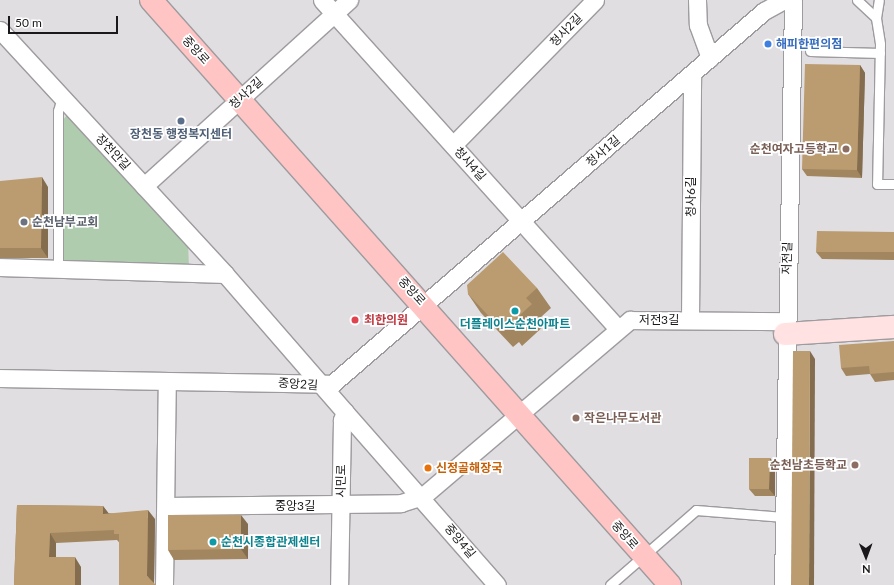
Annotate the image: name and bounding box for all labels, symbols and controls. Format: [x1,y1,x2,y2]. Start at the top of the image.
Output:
scale bar [10,8,120,34]
street label: 청사2길 [547,11,585,49]
text: 50 m [15,15,42,30]
street label: 중앙로 [180,33,212,67]
place label: 해피한편의점 [776,37,842,51]
marker: 해피한편의점 [763,39,773,49]
street label: 청사2길 [226,74,266,112]
marker: 장천동 행정복지센터 [176,116,186,126]
place label: 장천동 행정복지센터 [130,127,232,141]
street label: 장천안길 [93,131,133,173]
street label: 청사1길 [583,132,623,170]
place label: 순천여자고등학교 [750,142,838,156]
street label: 청사4길 [451,144,489,184]
marker: 순천여자고등학교 [841,144,851,154]
street label: 청사6길 [684,177,698,217]
place label: 순천남부교회 [32,215,98,229]
marker: 순천남부교회 [19,217,29,227]
street label: 저전길 [779,241,795,275]
street label: 중앙로 [396,274,428,308]
marker: 더플레이스순천아파트 [510,306,520,316]
place label: 최한의원 [364,313,408,327]
street label: 저전3길 [639,313,679,327]
marker: 최한의원 [349,314,361,326]
place label: 더플레이스순천아파트 [460,317,570,331]
street label: 중앙2길 [278,375,318,393]
place label: 작은나무도서관 [584,411,661,425]
marker: 작은나무도서관 [571,413,581,423]
place label: 순천남초등학교 [770,458,847,472]
marker: 순천남초등학교 [850,460,860,470]
place label: 신정골해장국 [436,461,502,475]
marker: 신정골해장국 [423,463,433,473]
street label: 시민로 [334,464,348,498]
street label: 중앙3길 [275,499,315,513]
street label: 중앙로 [609,518,641,552]
street label: 중앙4길 [442,521,478,561]
place label: 순천시종합관제센터 [221,535,320,549]
marker: 순천시종합관제센터 [208,537,218,547]
north arrow [846,537,886,577]
text: N [862,563,871,576]

